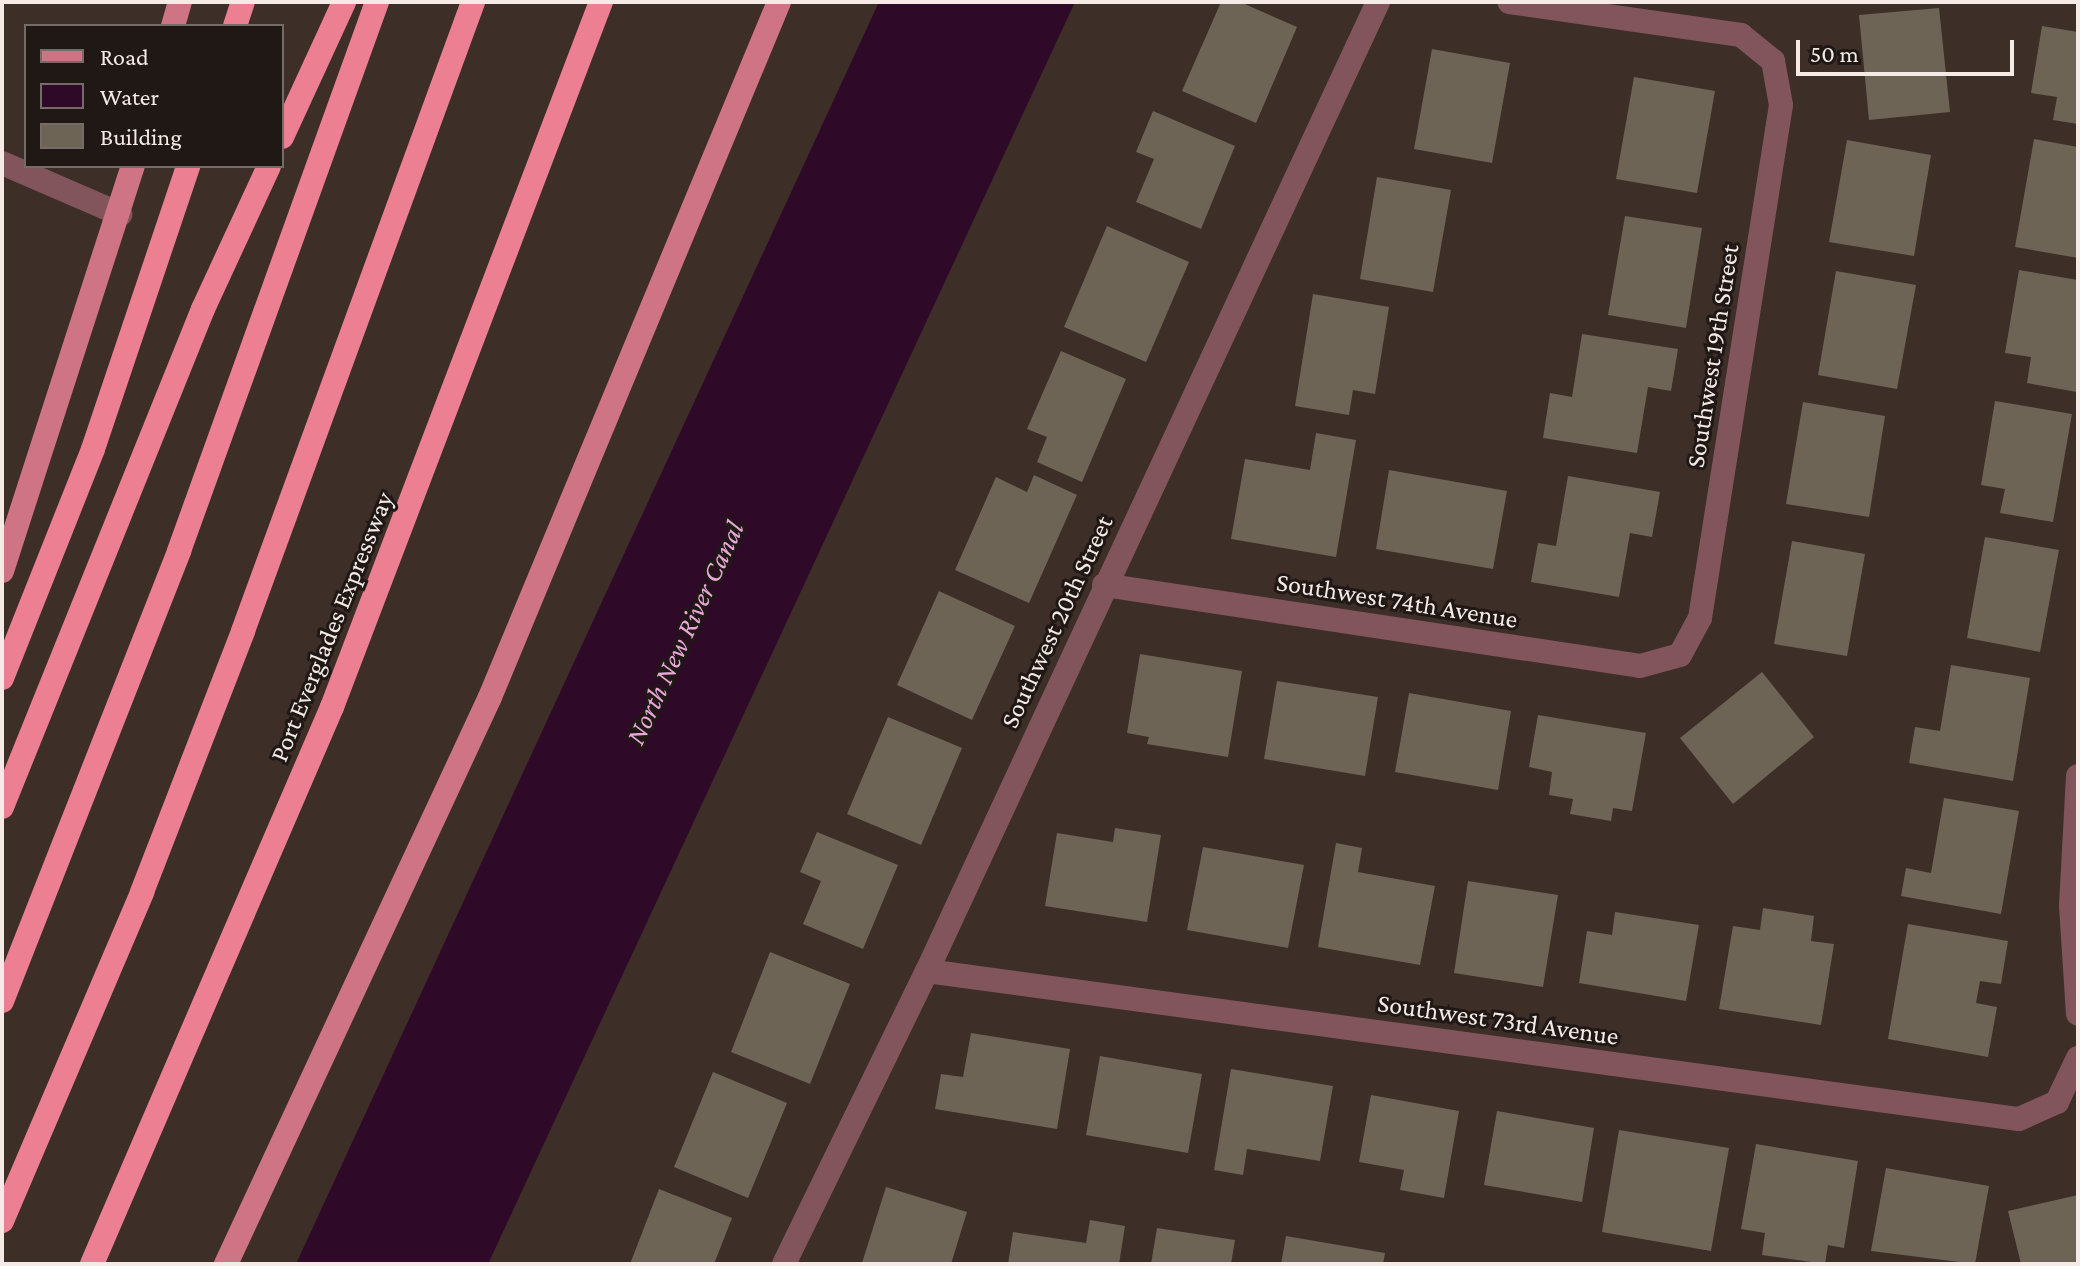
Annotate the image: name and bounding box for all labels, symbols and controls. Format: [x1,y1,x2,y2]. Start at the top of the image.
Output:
legend [24,24,284,168]
scale bar [1800,24,2018,74]
text: 50 m [1810,40,1859,67]
text: Road [100,43,149,70]
text: Water [100,83,159,110]
text: Building [100,123,182,150]
street label: Southwest 19th Street [1680,242,1746,470]
street label: Port Everglades Expressway [264,488,400,766]
street label: Southwest 20th Street [994,511,1120,733]
water label: North New River Canal [618,516,752,750]
street label: Southwest 74th Avenue [1274,567,1520,635]
street label: Southwest 73rd Avenue [1375,988,1621,1052]

